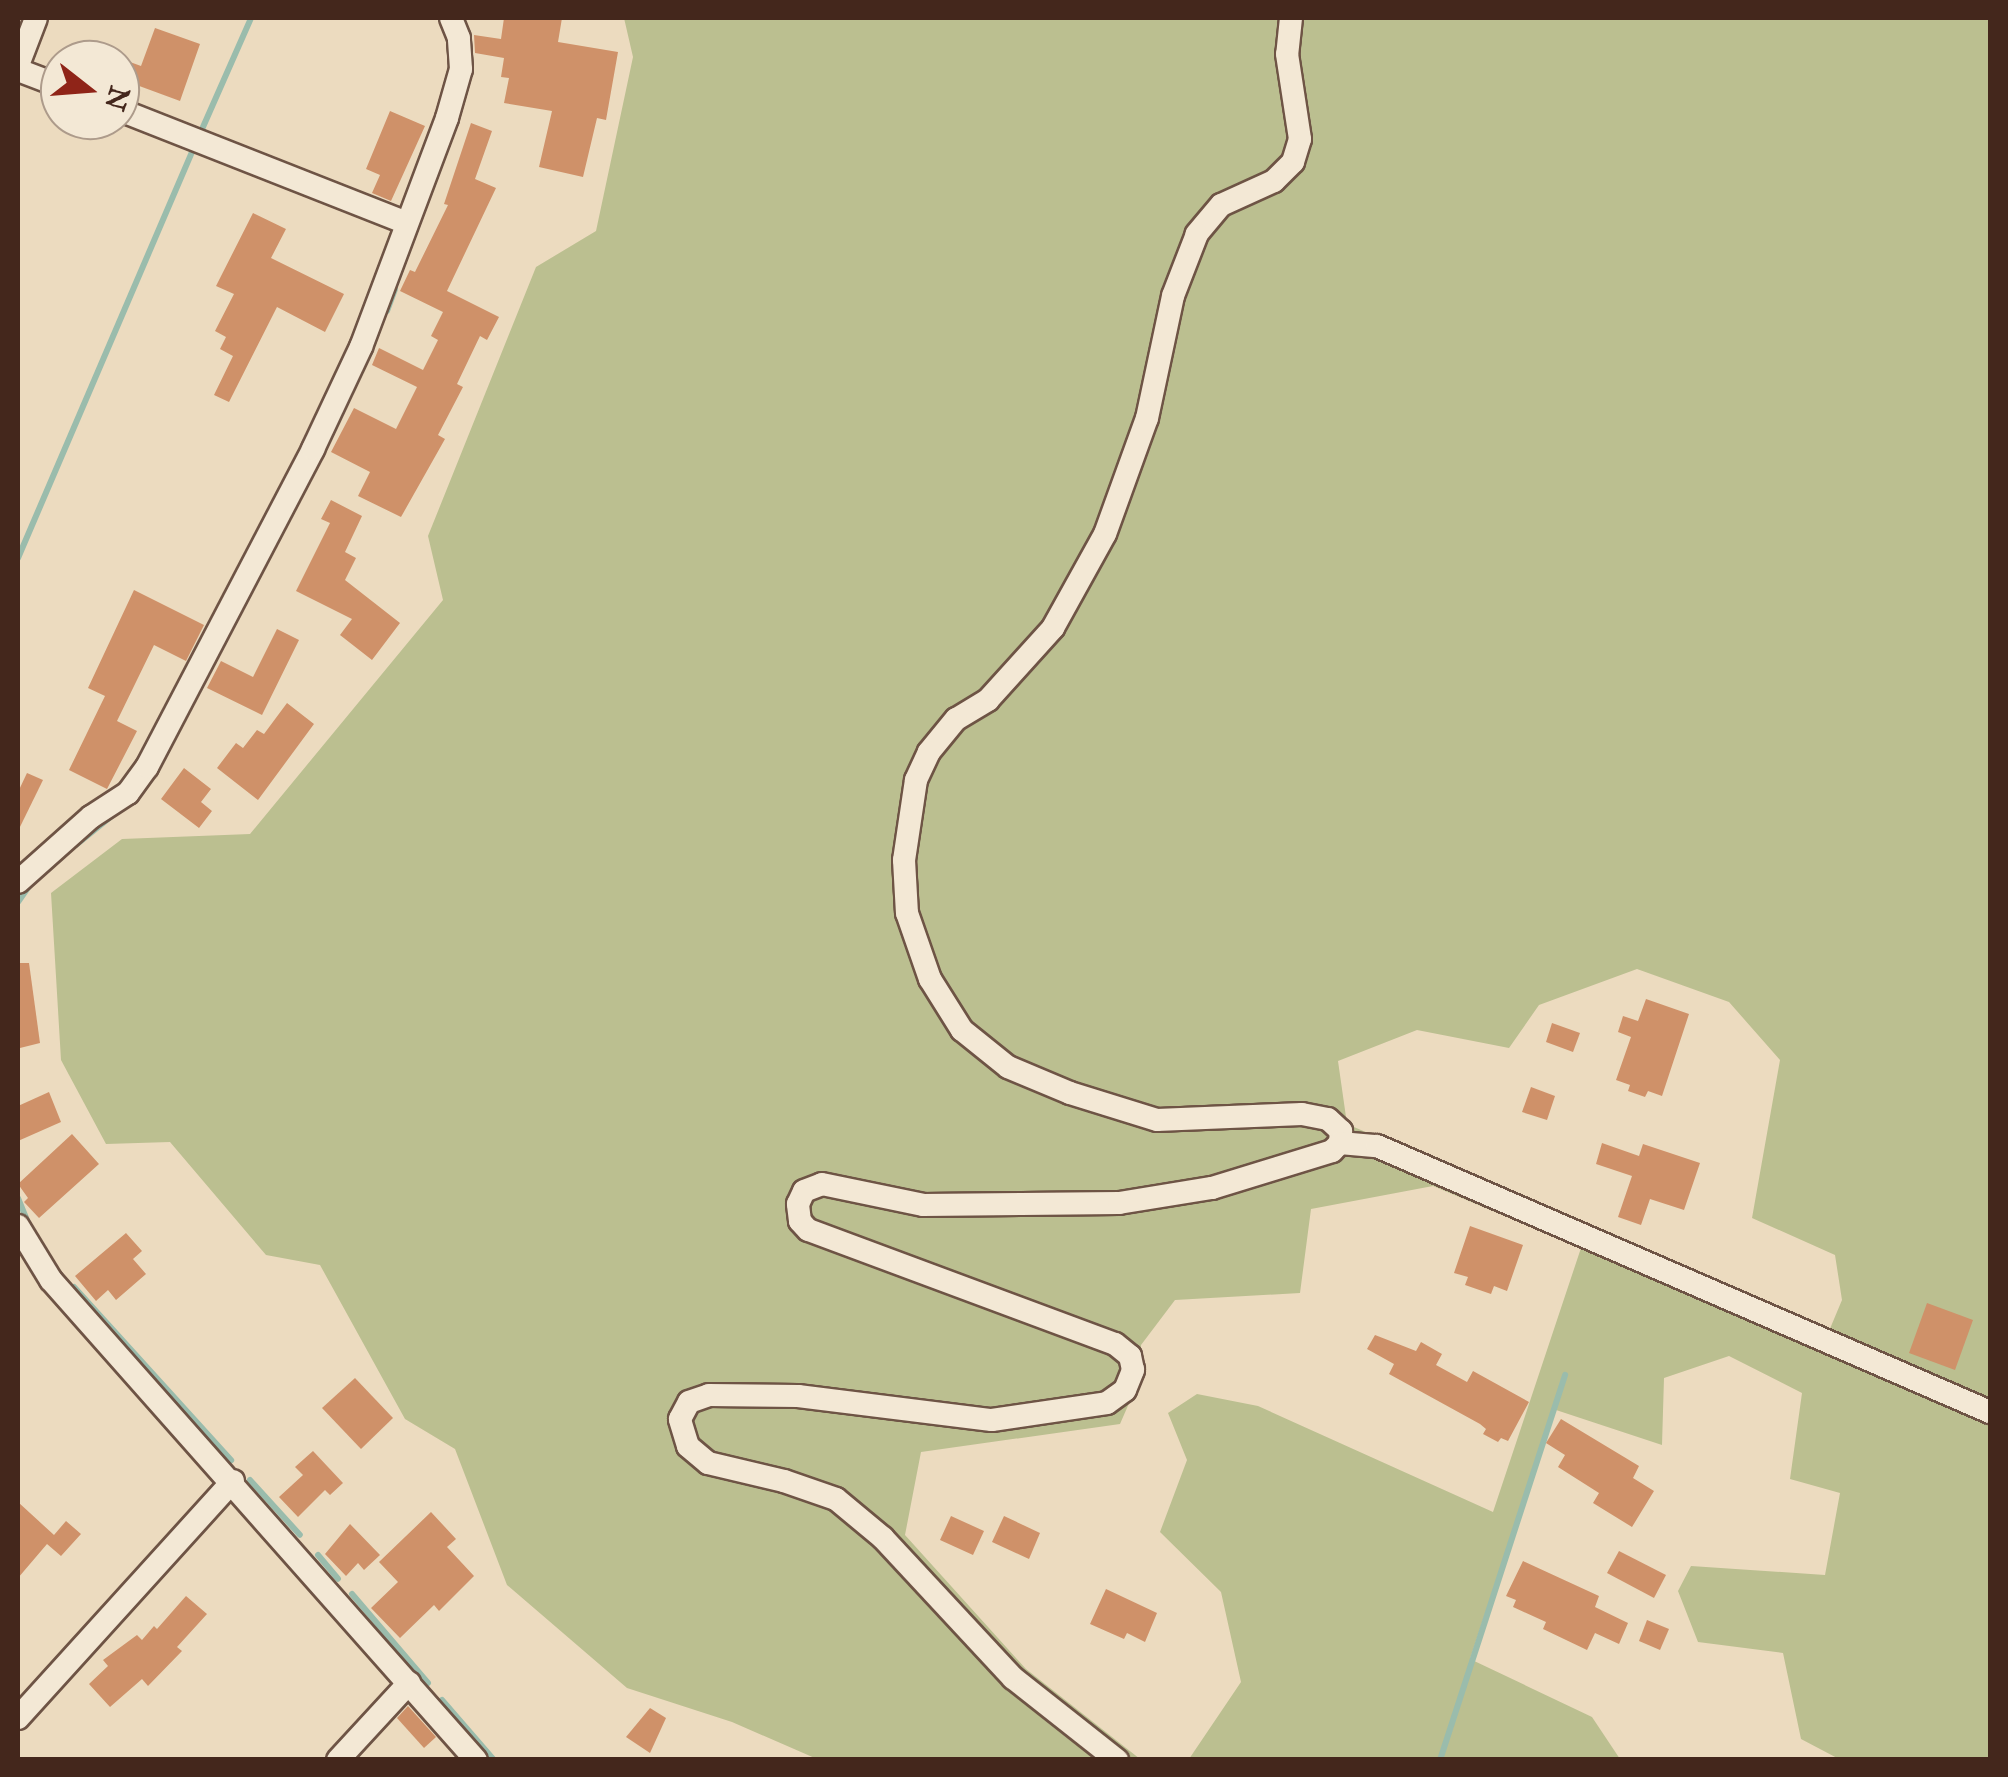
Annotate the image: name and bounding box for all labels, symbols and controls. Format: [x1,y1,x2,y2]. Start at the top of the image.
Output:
north arrow [40,40,140,140]
text: N [97,82,137,115]

